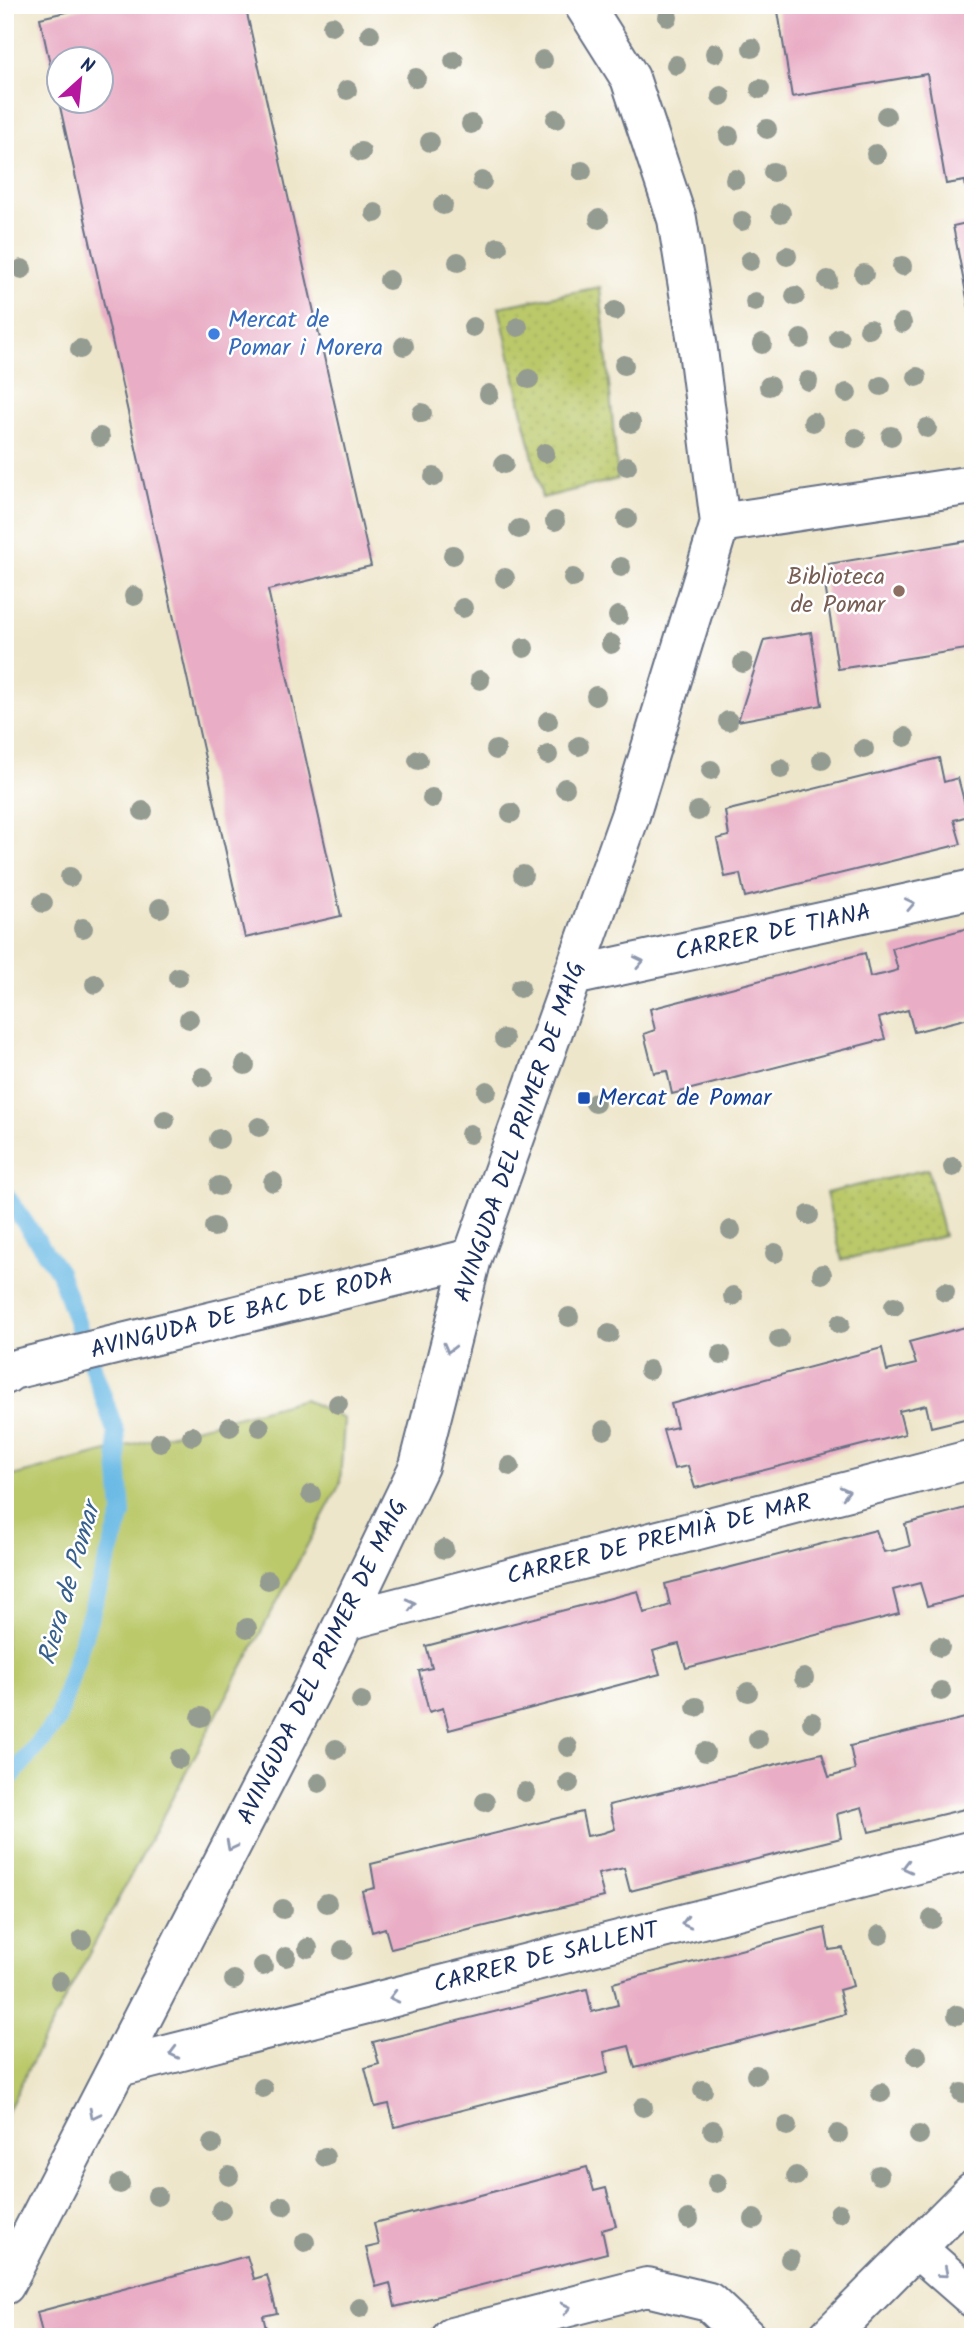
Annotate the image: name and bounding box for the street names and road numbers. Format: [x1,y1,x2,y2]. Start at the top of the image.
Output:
street label: CARRER DE TIANA [671,893,875,973]
street label: AVINGUDA DEL PRIMER DE MAIG [443,956,597,1308]
street label: AVINGUDA DE BAC DE RODA [87,1257,397,1371]
street label: CARRER DE PREMIÀ DE MAR [503,1483,815,1597]
street label: AVINGUDA DEL PRIMER DE MAIG [227,1493,419,1831]
street label: CARRER DE SALLENT [429,1911,665,2005]

